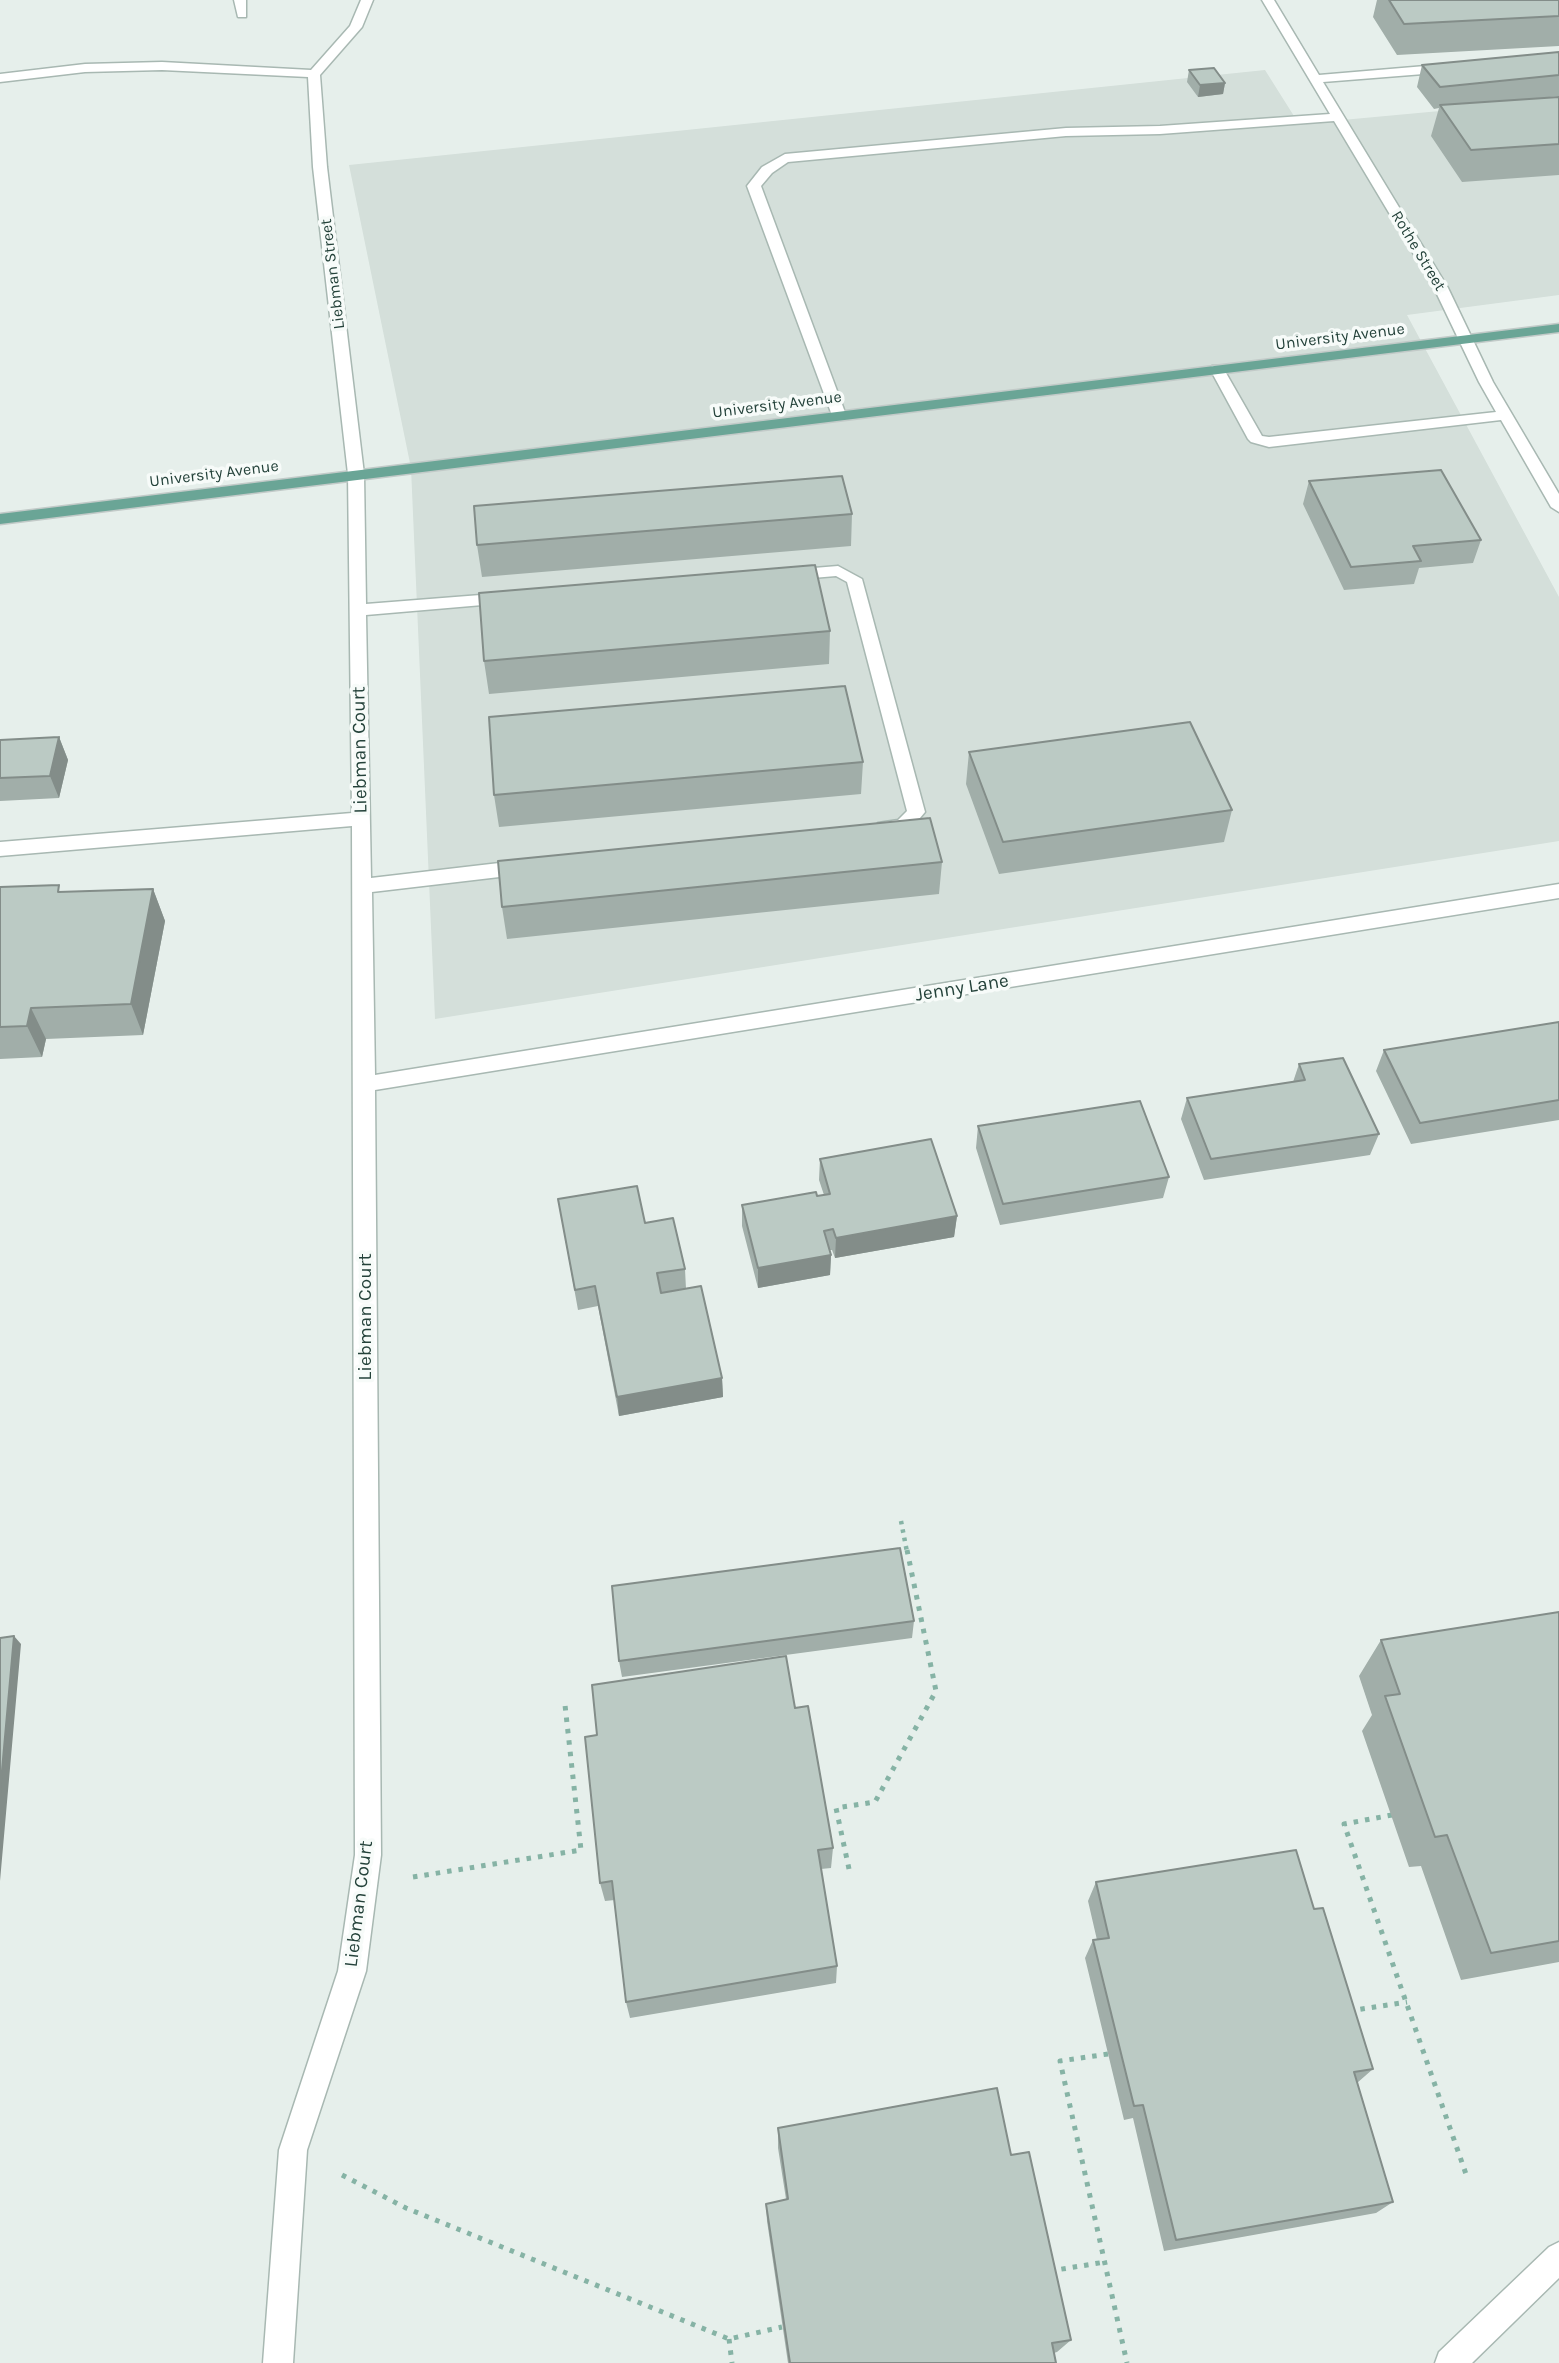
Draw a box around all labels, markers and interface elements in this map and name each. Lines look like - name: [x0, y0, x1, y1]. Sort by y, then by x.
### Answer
- street label: Rothe Street: [1387, 207, 1449, 295]
- street label: Liebman Street: [317, 218, 349, 330]
- street label: University Avenue: [1274, 320, 1406, 354]
- street label: University Avenue: [711, 388, 843, 422]
- street label: University Avenue: [148, 457, 280, 491]
- street label: Liebman Court: [347, 686, 373, 814]
- street label: Jenny Lane: [914, 969, 1010, 1007]
- street label: Liebman Court: [355, 1253, 377, 1381]
- street label: Liebman Court: [340, 1839, 378, 1969]

